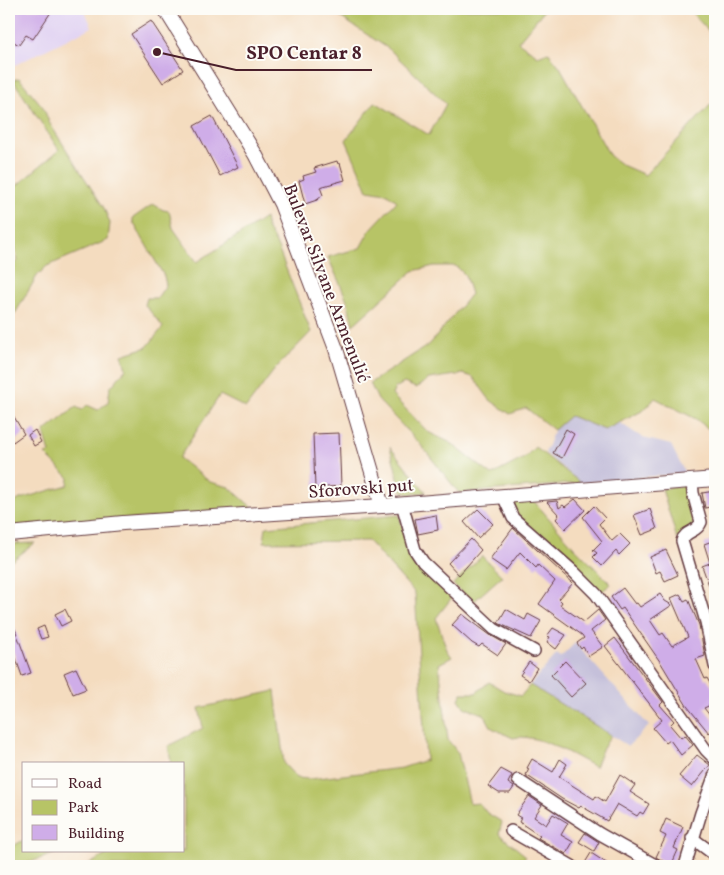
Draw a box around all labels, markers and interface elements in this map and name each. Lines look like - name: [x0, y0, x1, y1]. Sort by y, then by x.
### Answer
- callout: SPO Centar 8: [236, 36, 372, 70]
- text: SPO Centar 8: [246, 41, 362, 67]
- street label: Bulevar Silvane Armenulić: [276, 180, 375, 387]
- street label: Sforovski put: [308, 473, 415, 506]
- legend: [22, 762, 185, 852]
- text: Road: [68, 774, 102, 795]
- text: Park: [68, 798, 99, 819]
- text: Building: [68, 824, 125, 845]

